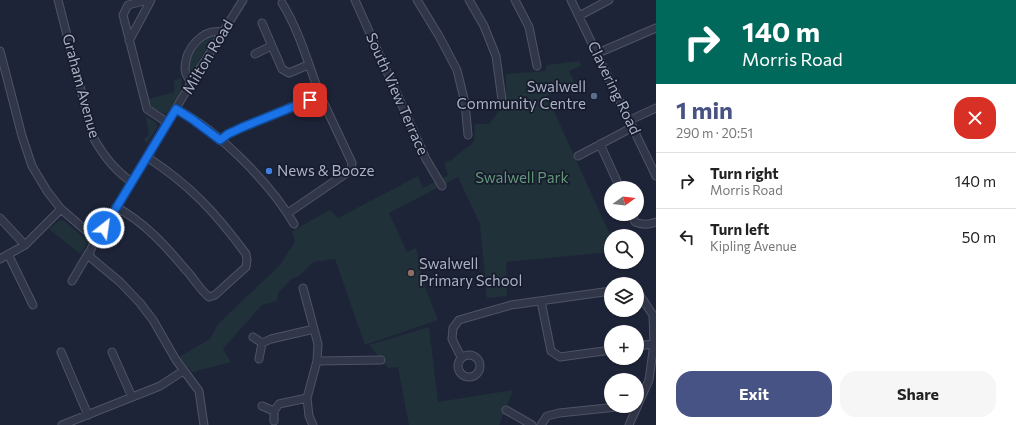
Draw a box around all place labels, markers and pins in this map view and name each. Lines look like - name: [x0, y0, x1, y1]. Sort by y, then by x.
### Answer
- place label: Swalwell Community Centre: [456, 77, 586, 112]
- pin: [293, 83, 327, 117]
- marker: Swalwell Community Centre: [589, 91, 599, 101]
- place label: News & Booze: [277, 161, 375, 179]
- marker: News & Booze: [264, 166, 274, 176]
- place label: Swalwell Primary School: [419, 254, 522, 289]
- marker: Swalwell Primary School: [406, 268, 416, 278]

